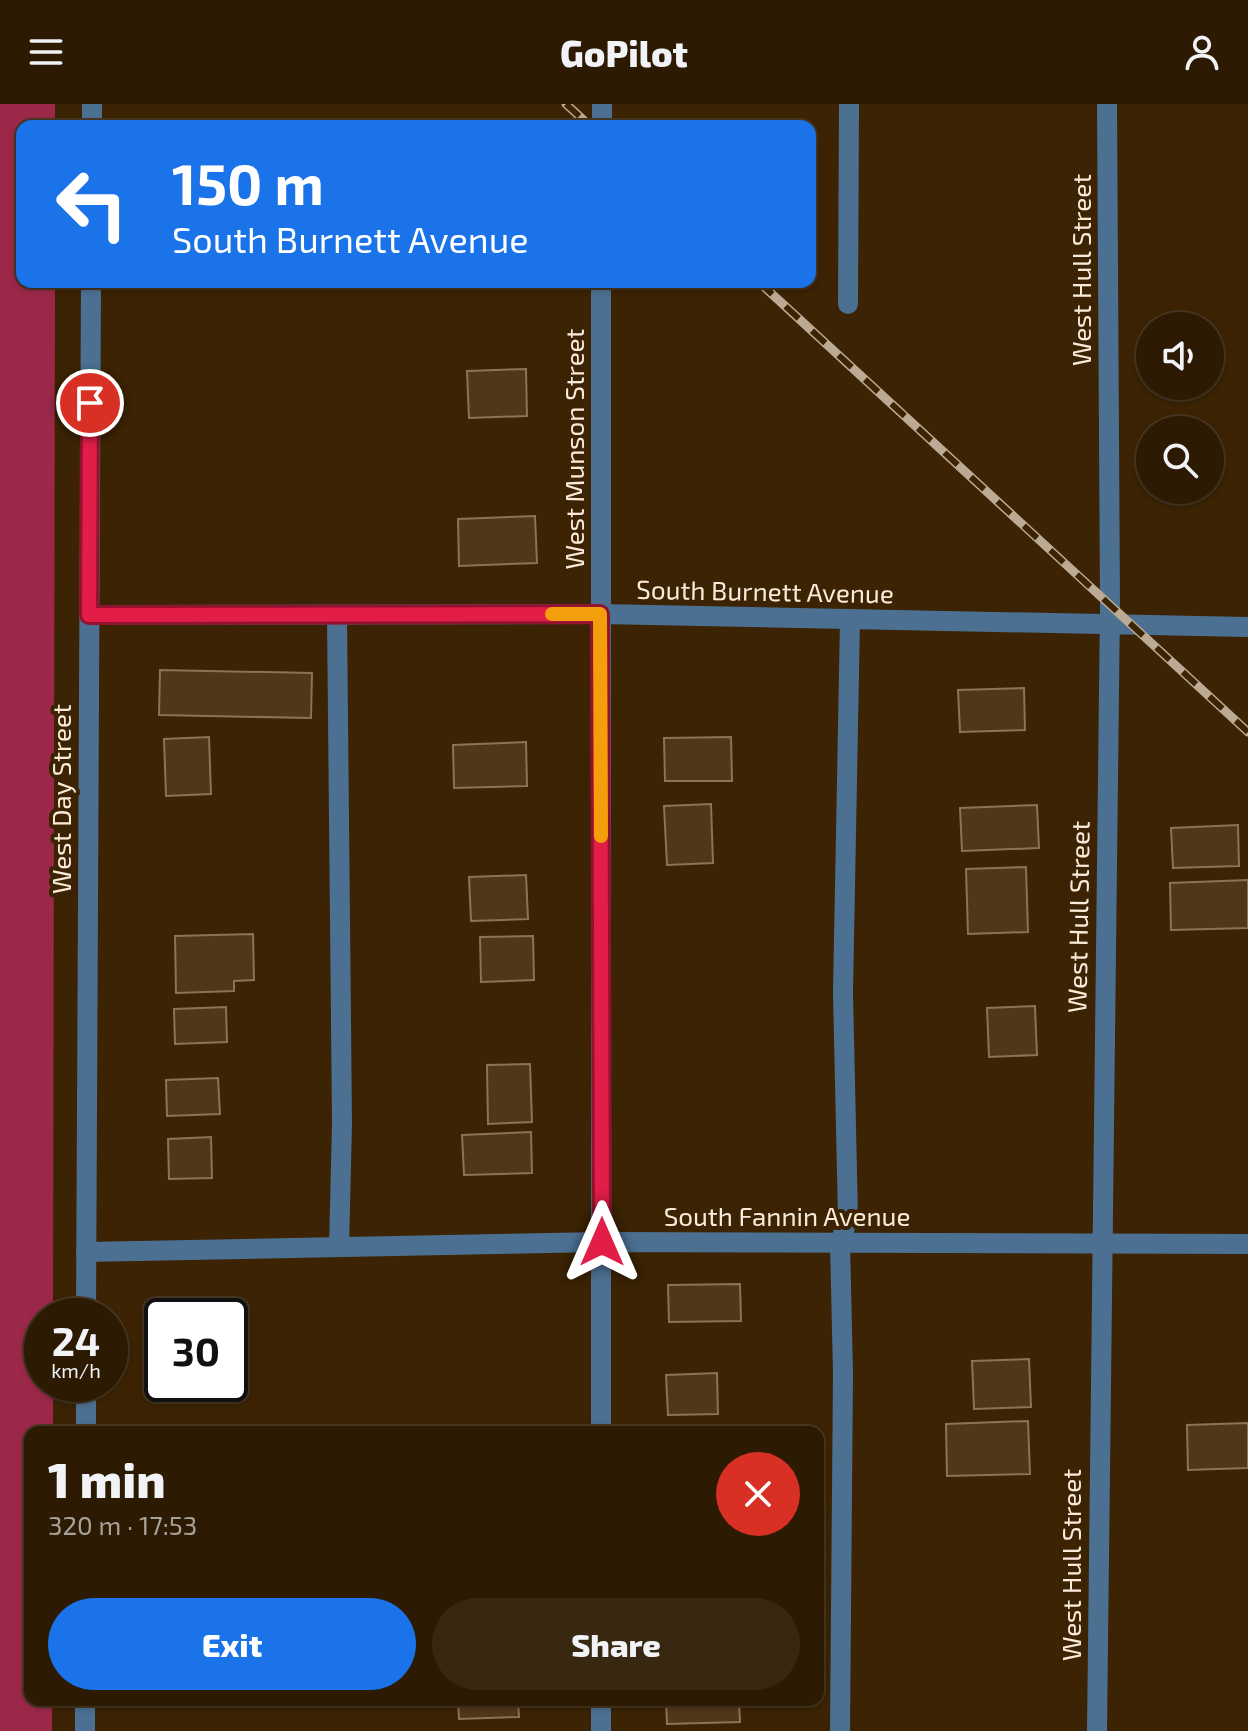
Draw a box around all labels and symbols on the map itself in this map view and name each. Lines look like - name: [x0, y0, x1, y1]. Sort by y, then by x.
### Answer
- street label: West Hull Street: [1065, 174, 1096, 366]
- street label: West Munson Street: [558, 328, 589, 569]
- pin: [56, 369, 124, 437]
- street label: South Burnett Avenue: [636, 573, 894, 608]
- street label: West Day Street: [45, 704, 76, 894]
- street label: West Hull Street: [1060, 821, 1095, 1013]
- position arrow: [560, 1200, 644, 1284]
- street label: South Fannin Avenue: [664, 1200, 910, 1231]
- speed limit sign: 30: [144, 1298, 248, 1402]
- street label: West Hull Street: [1055, 1469, 1086, 1661]

